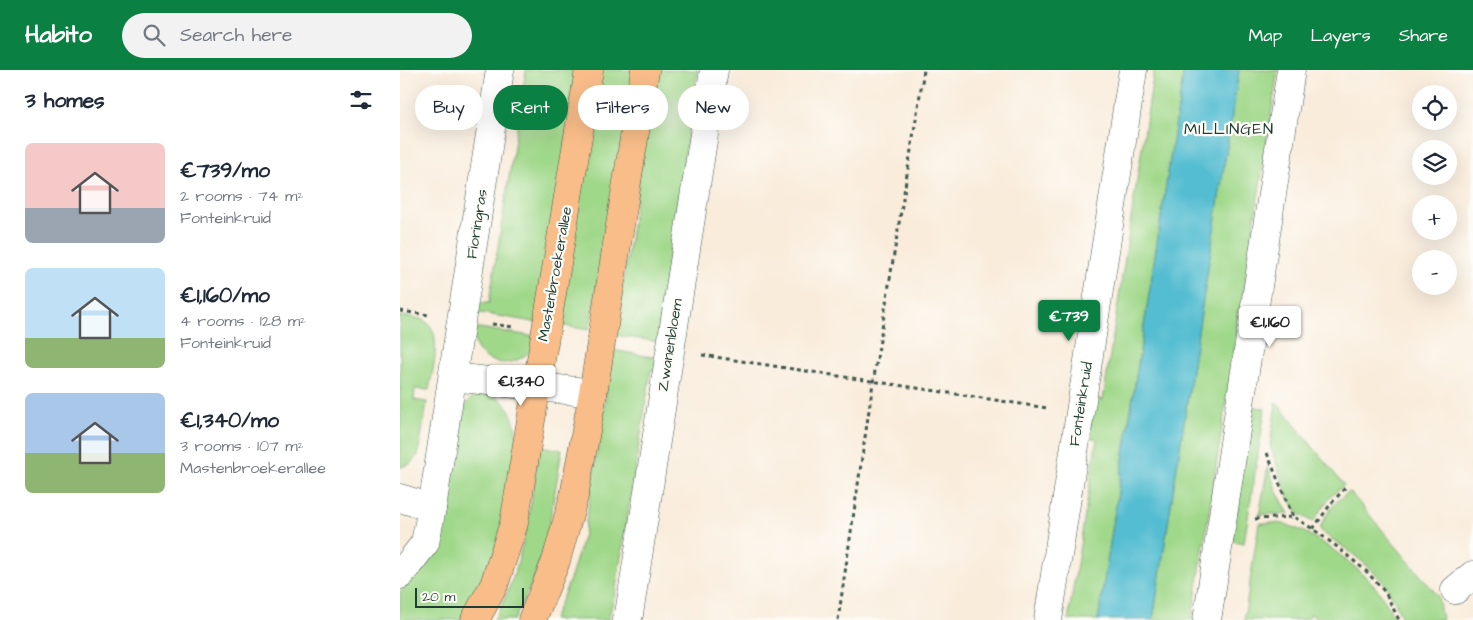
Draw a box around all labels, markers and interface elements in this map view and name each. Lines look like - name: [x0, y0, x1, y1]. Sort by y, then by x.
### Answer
- search box: [122, 13, 472, 58]
- text: Habito: [25, 18, 92, 52]
- icon: search: [140, 21, 168, 49]
- text: Search here: [180, 22, 292, 49]
- text: Map: [1248, 23, 1282, 48]
- text: Layers: [1310, 23, 1371, 48]
- text: Share: [1399, 23, 1448, 48]
- chip: Buy: [415, 85, 483, 130]
- chip: Rent: [493, 85, 568, 130]
- chip: Filters: [578, 85, 668, 130]
- chip: New: [678, 85, 749, 130]
- map controls: [1412, 85, 1457, 295]
- button: locate: [1412, 85, 1457, 130]
- text: 3 homes: [25, 86, 105, 115]
- icon: filters: [347, 86, 375, 114]
- district label: MILLINGEN: [1184, 118, 1274, 140]
- button: layers: [1412, 140, 1457, 185]
- text: €739/mo: [180, 156, 270, 185]
- icon: home: [65, 163, 125, 223]
- text: 2 rooms · 74 m²: [180, 185, 304, 207]
- street label: Fioringras: [461, 187, 494, 261]
- button: +: [1412, 195, 1457, 240]
- street label: Mastenbroekerallee: [533, 205, 577, 343]
- text: Fonteinkruid: [180, 207, 271, 229]
- button: −: [1412, 250, 1457, 295]
- text: €1,160/mo: [180, 281, 270, 310]
- icon: home: [65, 288, 125, 348]
- street label: Zwanenbloem: [652, 297, 688, 393]
- pin: €739: [1039, 300, 1099, 342]
- text: €739: [1049, 305, 1089, 327]
- pin: €1,160: [1229, 306, 1311, 348]
- text: 4 rooms · 128 m²: [180, 310, 306, 332]
- text: €1,160: [1250, 311, 1290, 333]
- text: Fonteinkruid: [180, 332, 271, 354]
- street label: Fonteinkruid: [1064, 360, 1098, 448]
- pin: €1,340: [480, 364, 562, 407]
- text: €1,340: [498, 370, 544, 392]
- text: €1,340/mo: [180, 406, 279, 435]
- icon: home: [65, 413, 125, 473]
- text: 3 rooms · 107 m²: [180, 435, 304, 457]
- text: Mastenbroekerallee: [180, 457, 326, 479]
- scale bar: [415, 585, 524, 608]
- text: 20 m: [422, 587, 455, 607]

